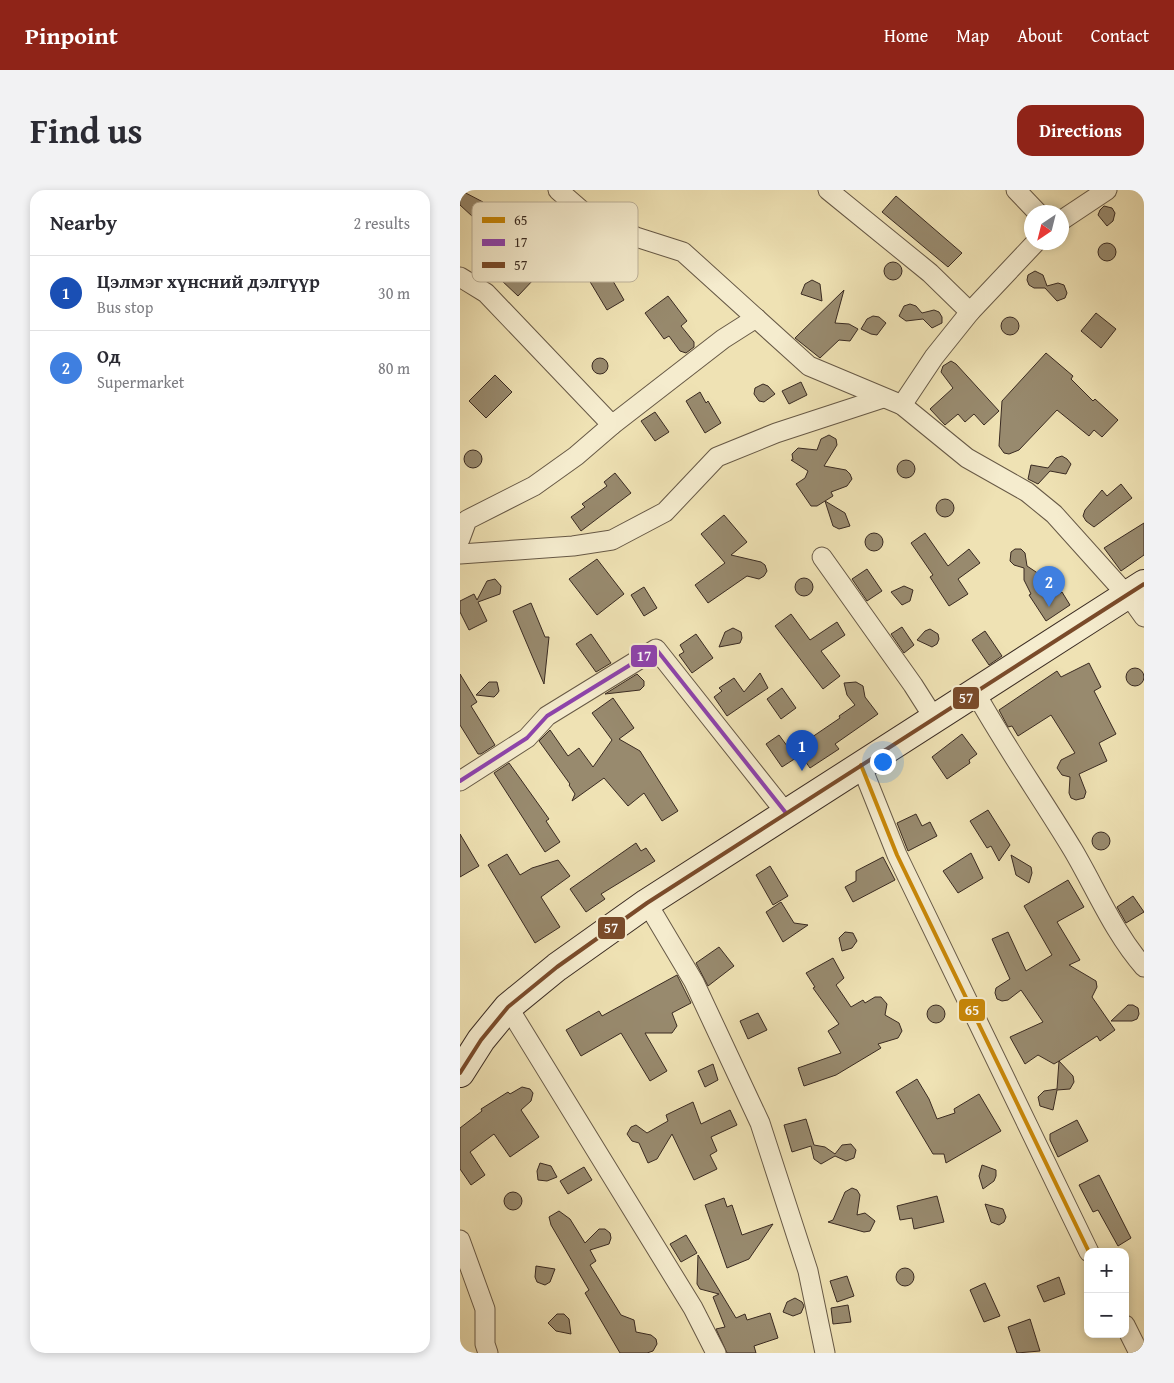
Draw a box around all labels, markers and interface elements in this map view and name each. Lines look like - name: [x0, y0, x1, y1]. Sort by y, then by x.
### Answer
- text: Pinpoint: [25, 18, 118, 53]
- text: Home: [884, 22, 928, 49]
- text: Map: [956, 22, 989, 49]
- text: About: [1017, 22, 1063, 49]
- text: Contact: [1091, 22, 1149, 49]
- text: Find us: [30, 105, 143, 156]
- button: Directions: [1017, 105, 1144, 156]
- legend: [472, 202, 638, 282]
- north arrow: [1024, 205, 1069, 250]
- text: Nearby: [50, 207, 117, 238]
- text: 65: [514, 210, 527, 230]
- text: 2 results: [353, 211, 410, 235]
- text: 17: [514, 232, 528, 252]
- text: 57: [514, 255, 528, 275]
- text: Цэлмэг хүнсний дэлгүүр: [97, 267, 320, 295]
- text: 1: [62, 281, 70, 305]
- text: 30 m: [378, 281, 410, 305]
- text: Bus stop: [97, 295, 153, 319]
- text: Од: [97, 342, 121, 370]
- text: 2: [62, 356, 70, 380]
- text: 80 m: [378, 356, 410, 380]
- text: Supermarket: [97, 370, 184, 394]
- pin: 2: [1033, 566, 1065, 607]
- line badge: 17: [630, 644, 658, 668]
- text: 17: [637, 646, 651, 666]
- line badge: 57: [952, 686, 980, 710]
- text: 57: [959, 688, 973, 708]
- pin: 1: [786, 730, 818, 771]
- your location: [870, 749, 896, 775]
- line badge: 57: [597, 916, 626, 940]
- text: 57: [604, 918, 618, 938]
- line badge: 65: [958, 998, 986, 1022]
- text: 65: [965, 1000, 979, 1020]
- map controls: [1084, 1248, 1129, 1338]
- button: +: [1084, 1248, 1129, 1293]
- button: −: [1084, 1293, 1129, 1338]

